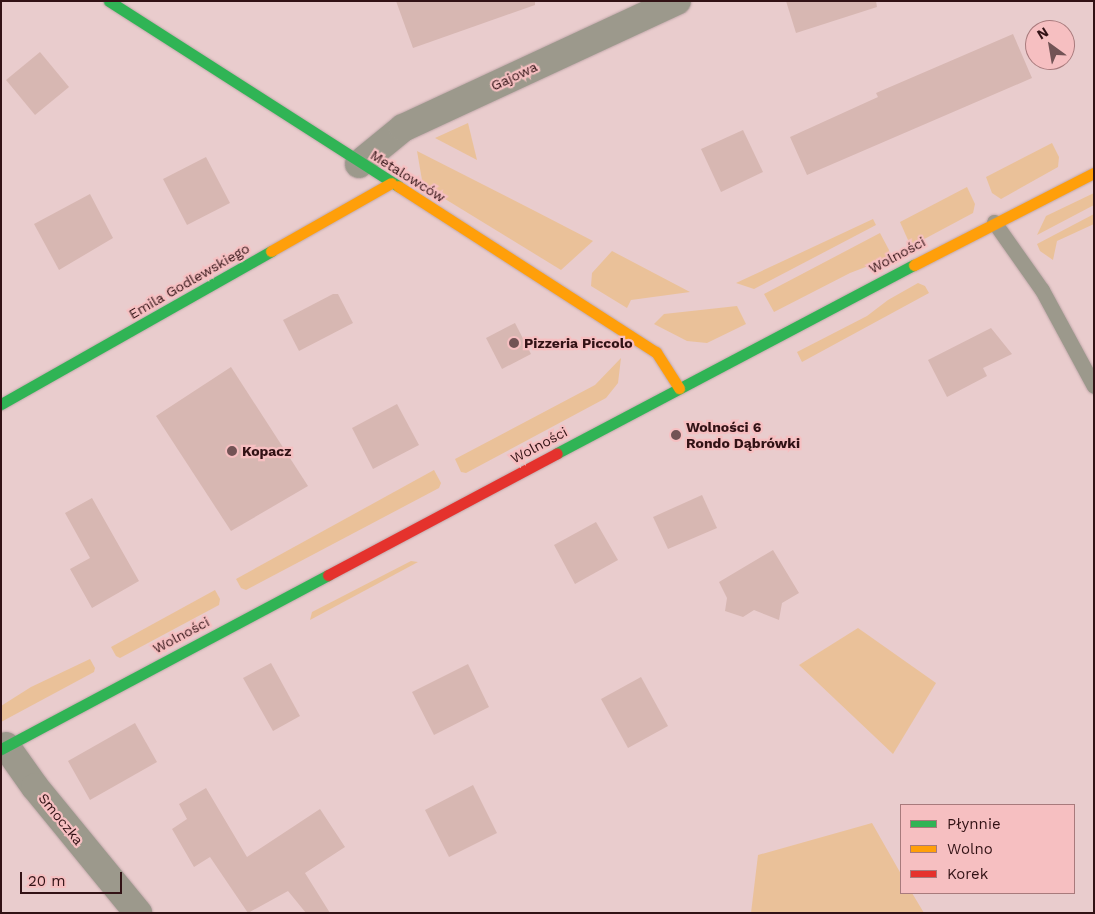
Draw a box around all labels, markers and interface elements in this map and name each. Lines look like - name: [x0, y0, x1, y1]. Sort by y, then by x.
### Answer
- north arrow: [1025, 20, 1075, 70]
- text: N: [1034, 24, 1051, 43]
- street label: Gajowa: [488, 58, 540, 94]
- street label: Metalowców: [367, 146, 449, 206]
- street label: Wolności: [866, 233, 928, 277]
- street label: Emila Godlewskiego: [125, 239, 253, 323]
- place label: Pizzeria Piccolo: [524, 335, 633, 351]
- marker: Pizzeria Piccolo: [508, 337, 520, 349]
- place label: Wolności 6 Rondo Dąbrówki: [686, 419, 800, 452]
- street label: Wolności: [508, 423, 570, 467]
- marker: Wolności 6 Rondo Dąbrówki: [670, 429, 682, 441]
- place label: Kopacz: [242, 443, 291, 459]
- marker: Kopacz: [226, 445, 238, 457]
- street label: Wolności: [150, 613, 212, 657]
- street label: Smoczka: [35, 790, 87, 848]
- legend: [900, 804, 1075, 894]
- text: Płynnie: [947, 815, 1001, 833]
- text: Wolno: [947, 840, 993, 858]
- scale bar: [22, 862, 125, 894]
- text: Korek: [947, 865, 988, 883]
- text: 20 m: [28, 872, 66, 890]

